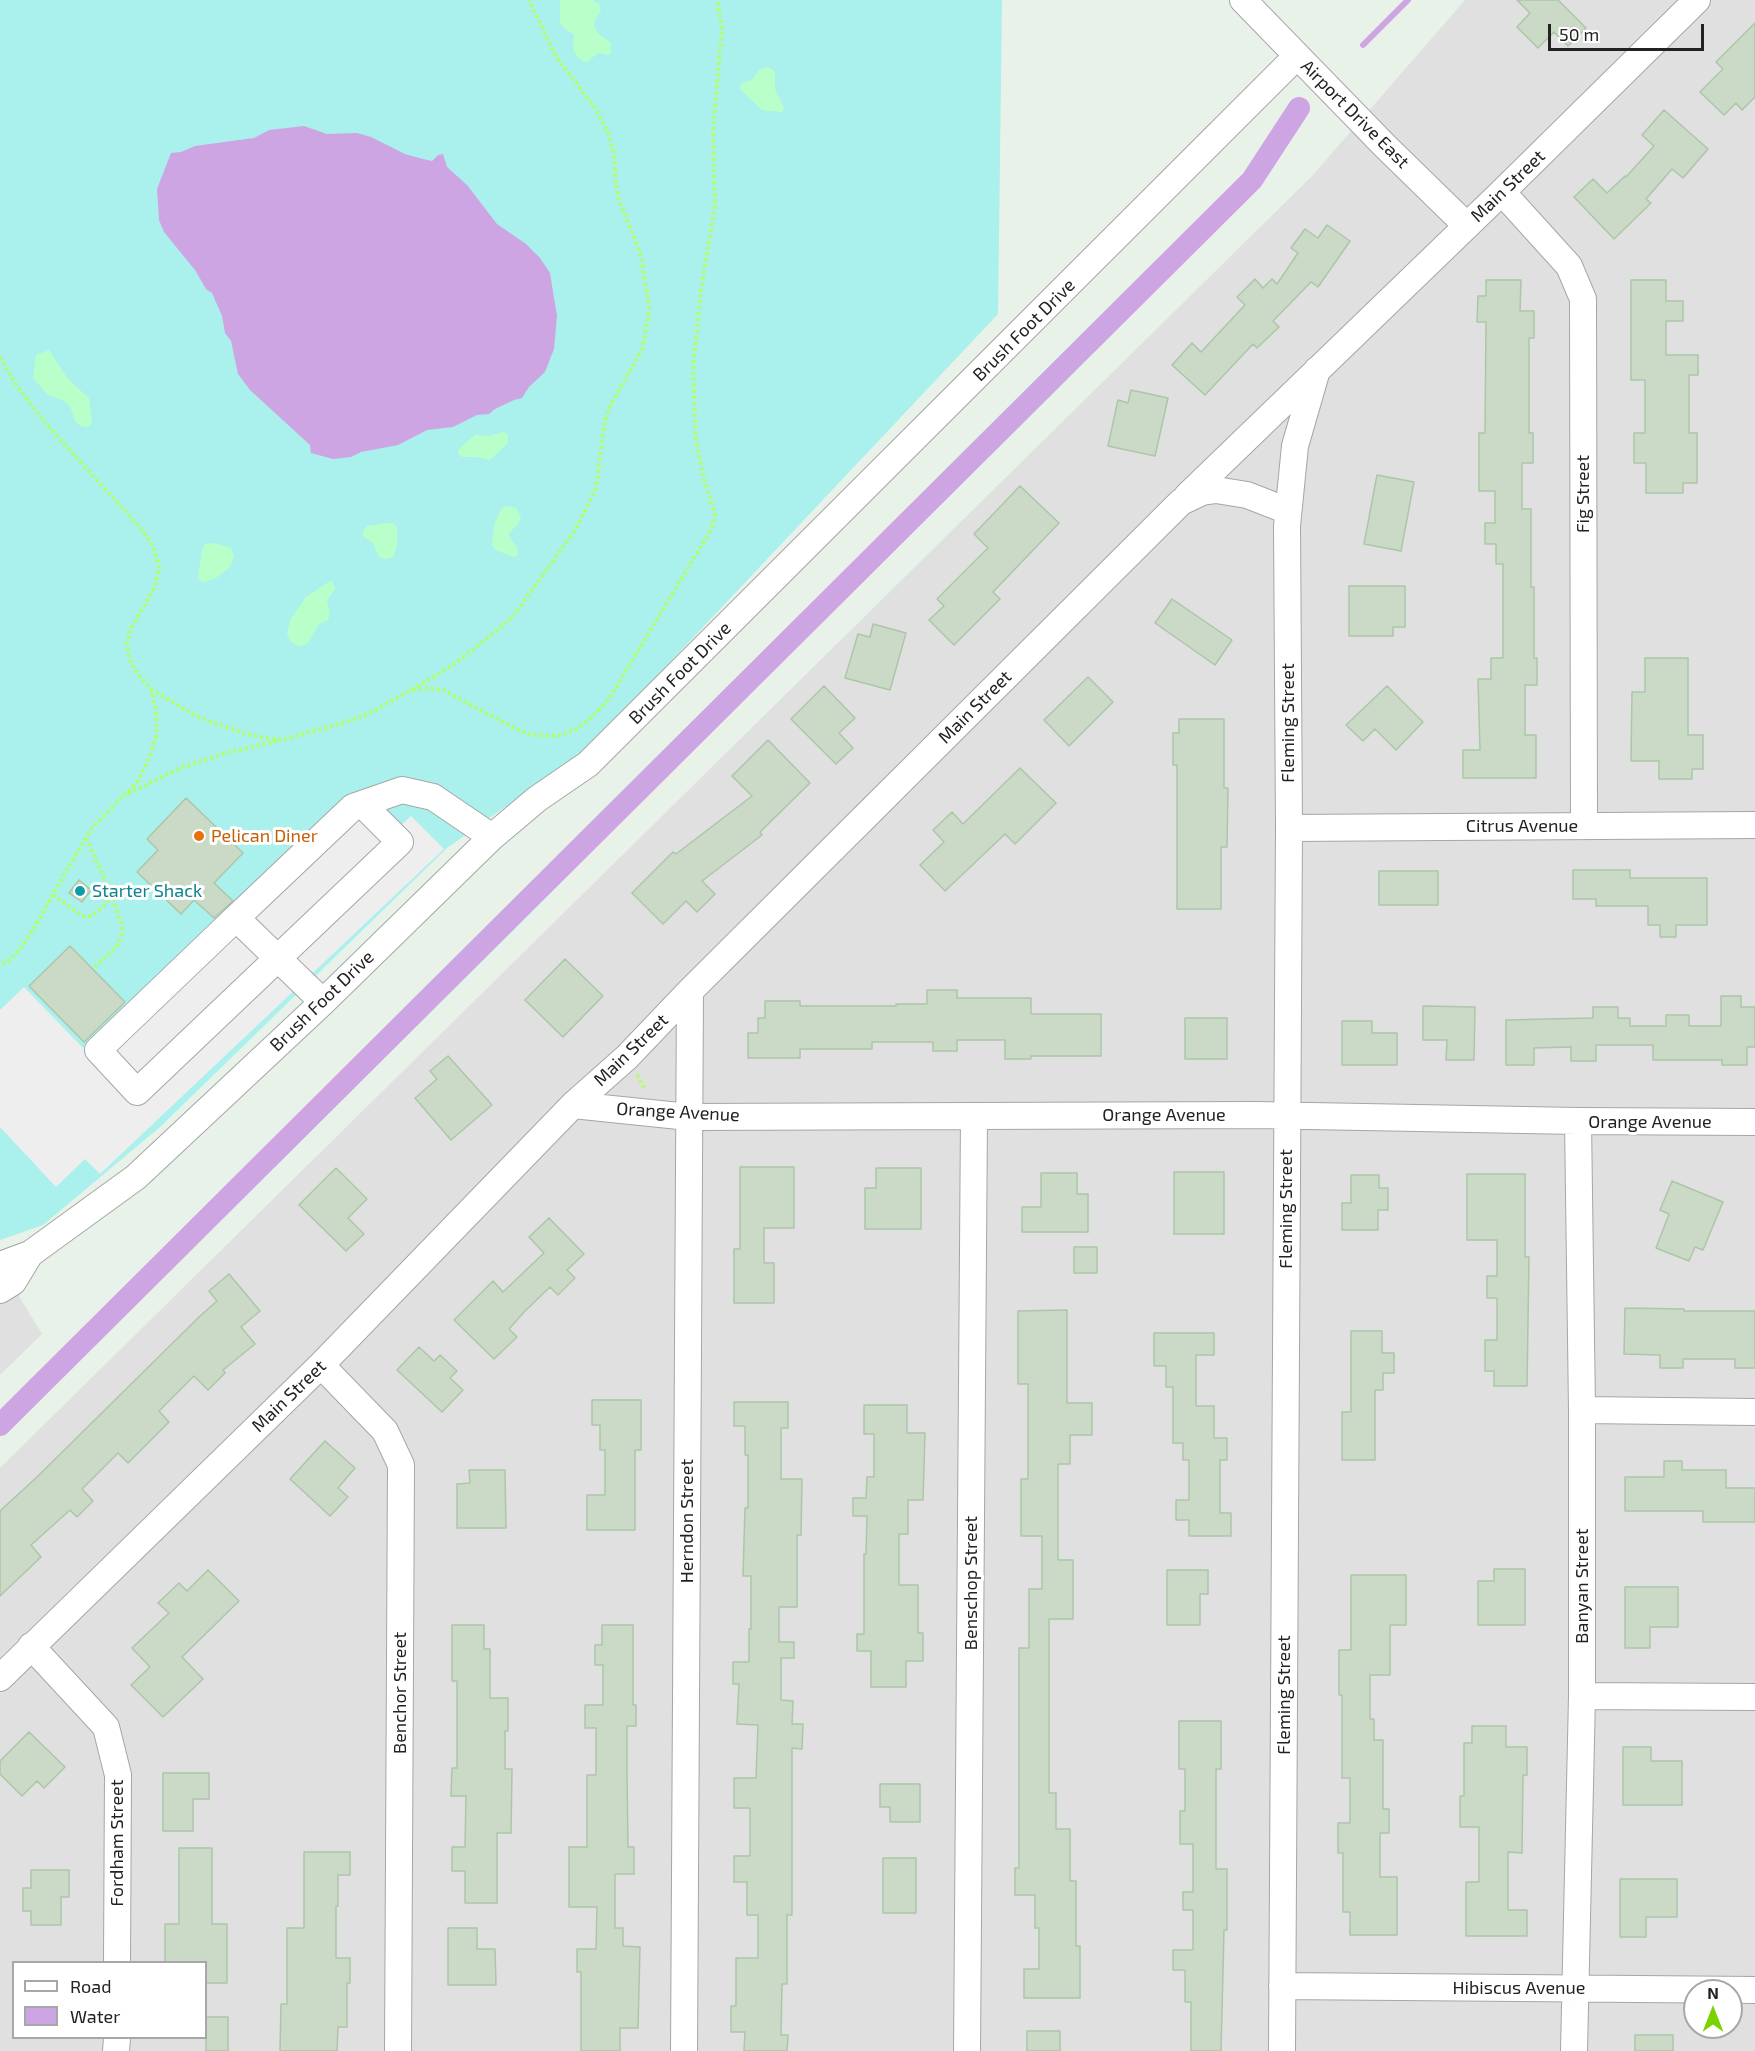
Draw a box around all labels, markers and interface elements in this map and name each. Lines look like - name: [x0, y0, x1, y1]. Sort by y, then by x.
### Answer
- scale bar: [1551, 12, 1707, 50]
- text: 50 m: [1559, 23, 1599, 45]
- street label: Airport Drive East: [1296, 55, 1414, 173]
- street label: Main Street: [1466, 145, 1550, 227]
- street label: Brush Foot Drive: [968, 274, 1080, 386]
- street label: Fig Street: [1572, 455, 1594, 533]
- street label: Brush Foot Drive: [624, 617, 736, 729]
- street label: Fleming Street: [1277, 663, 1299, 783]
- street label: Main Street: [934, 666, 1016, 748]
- street label: Citrus Avenue: [1466, 815, 1578, 837]
- place label: Pelican Diner: [211, 825, 318, 847]
- marker: Pelican Diner: [192, 829, 206, 843]
- place label: Starter Shack: [92, 880, 202, 902]
- marker: Starter Shack: [73, 884, 87, 898]
- street label: Brush Foot Drive: [266, 946, 378, 1056]
- street label: Main Street: [589, 1009, 673, 1091]
- street label: Orange Avenue: [616, 1098, 740, 1126]
- street label: Orange Avenue: [1102, 1104, 1226, 1126]
- street label: Orange Avenue: [1588, 1111, 1712, 1133]
- street label: Fleming Street: [1275, 1149, 1297, 1269]
- street label: Main Street: [247, 1355, 331, 1437]
- street label: Herndon Street: [676, 1459, 698, 1583]
- street label: Benschop Street: [960, 1516, 982, 1650]
- street label: Banyan Street: [1571, 1528, 1593, 1644]
- street label: Benchor Street: [389, 1632, 411, 1754]
- street label: Fleming Street: [1273, 1635, 1295, 1755]
- street label: Fordham Street: [106, 1779, 128, 1907]
- legend: [12, 1961, 207, 2039]
- text: Road: [70, 1975, 111, 1997]
- street label: Hibiscus Avenue: [1453, 1977, 1585, 1999]
- north arrow: [1683, 1979, 1743, 2039]
- text: N: [1707, 1983, 1719, 2002]
- text: Water: [70, 2005, 120, 2027]

